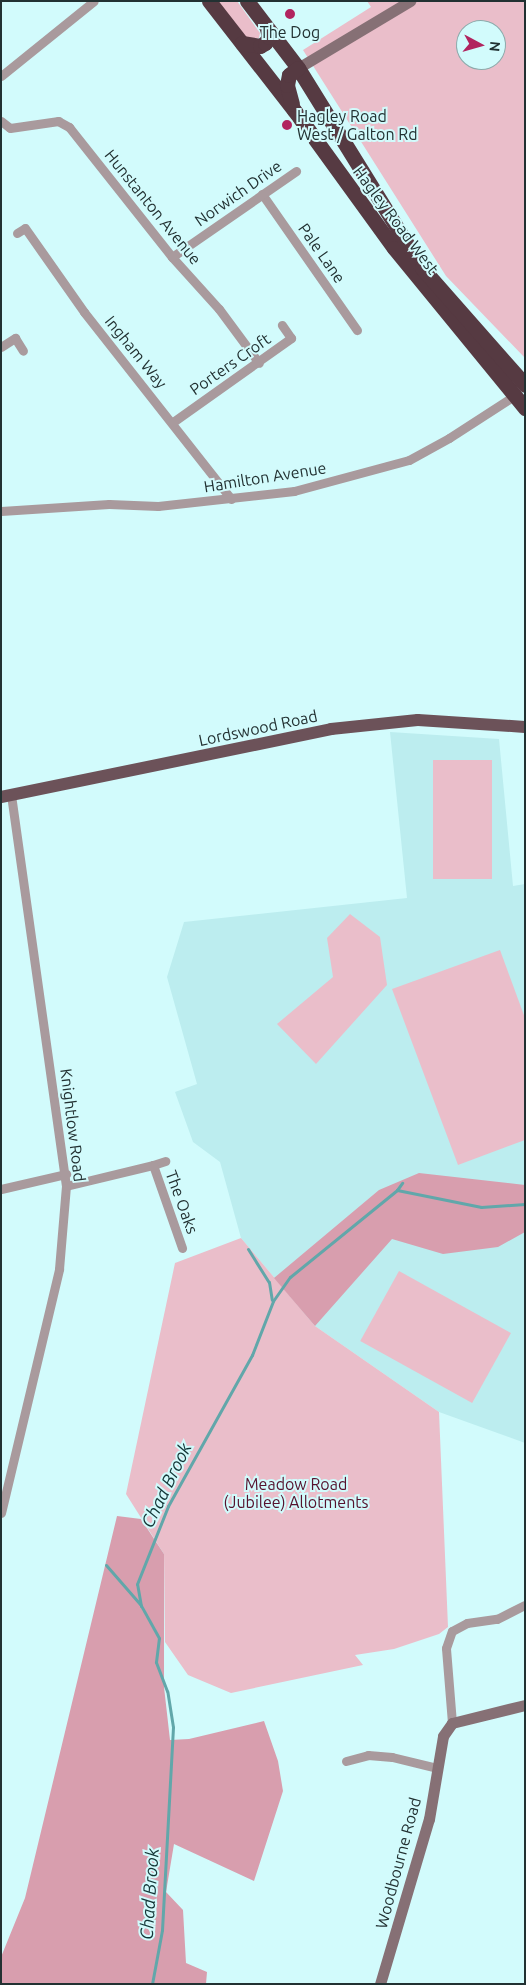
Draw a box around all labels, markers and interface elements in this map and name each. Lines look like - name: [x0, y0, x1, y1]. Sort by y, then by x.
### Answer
- marker: The Dog: [284, 8, 296, 20]
- north arrow: [456, 20, 506, 70]
- place label: The Dog: [260, 22, 320, 42]
- text: N: [486, 40, 503, 52]
- place label: Hagley Road West / Galton Rd: [297, 106, 418, 144]
- marker: Hagley Road West / Galton Rd: [281, 119, 293, 131]
- street label: Hunstanton Avenue: [101, 146, 205, 268]
- street label: Norwich Drive: [191, 156, 285, 230]
- street label: Hagley Road West: [349, 162, 443, 278]
- street label: Pale Lane: [294, 219, 350, 287]
- street label: Ingham Way: [101, 312, 171, 392]
- street label: Porters Croft: [186, 329, 274, 399]
- street label: Hamilton Avenue: [202, 458, 328, 496]
- street label: Lordswood Road: [197, 706, 319, 750]
- street label: Knightlow Road: [57, 1067, 89, 1183]
- street label: The Oaks: [162, 1168, 202, 1236]
- water label: Chad Brook: [136, 1439, 196, 1531]
- park label: Meadow Road (Jubilee) Allotments: [223, 1474, 369, 1512]
- street label: Woodbourne Road: [371, 1795, 425, 1931]
- water label: Chad Brook: [135, 1847, 163, 1941]

